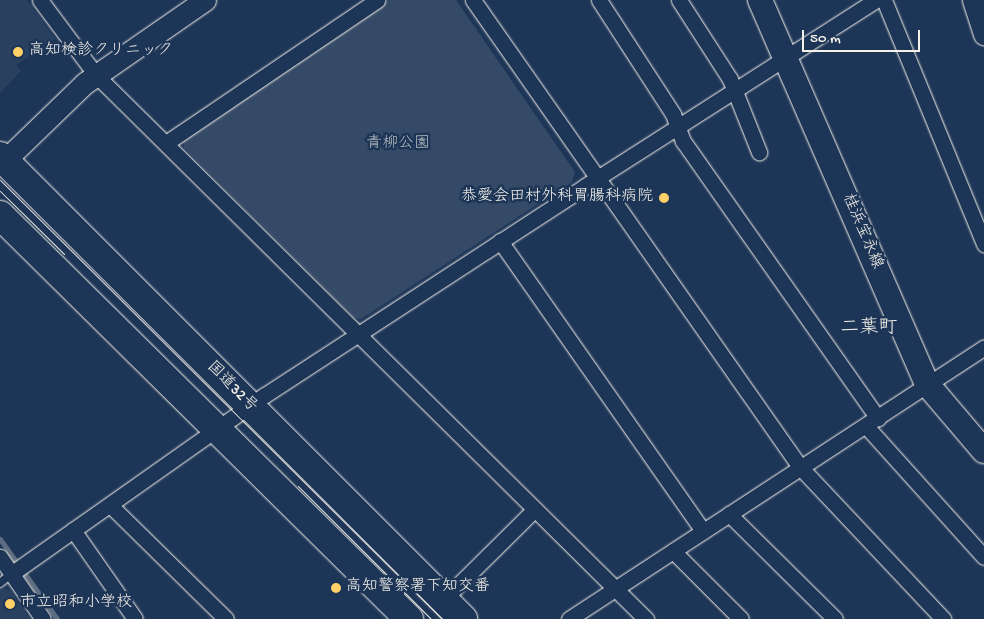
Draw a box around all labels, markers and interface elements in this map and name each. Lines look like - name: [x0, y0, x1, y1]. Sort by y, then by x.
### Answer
- scale bar: [804, 20, 922, 52]
- text: 50 m: [810, 30, 841, 48]
- place label: 高知検診クリニック: [29, 42, 173, 62]
- marker: 高知検診クリニック: [11, 45, 25, 59]
- park label: 青柳公園: [366, 135, 430, 155]
- place label: 恭愛会田村外科胃腸科病院: [461, 188, 653, 208]
- marker: 恭愛会田村外科胃腸科病院: [657, 191, 671, 205]
- street label: 桂浜宝永線: [837, 191, 885, 273]
- district label: 二葉町: [841, 318, 897, 340]
- street label: 国道32号: [202, 359, 260, 417]
- place label: 高知警察署下知交番: [346, 578, 490, 598]
- marker: 高知警察署下知交番: [330, 582, 342, 594]
- place label: 市立昭和小学校: [20, 594, 132, 614]
- marker: 市立昭和小学校: [4, 598, 16, 610]

